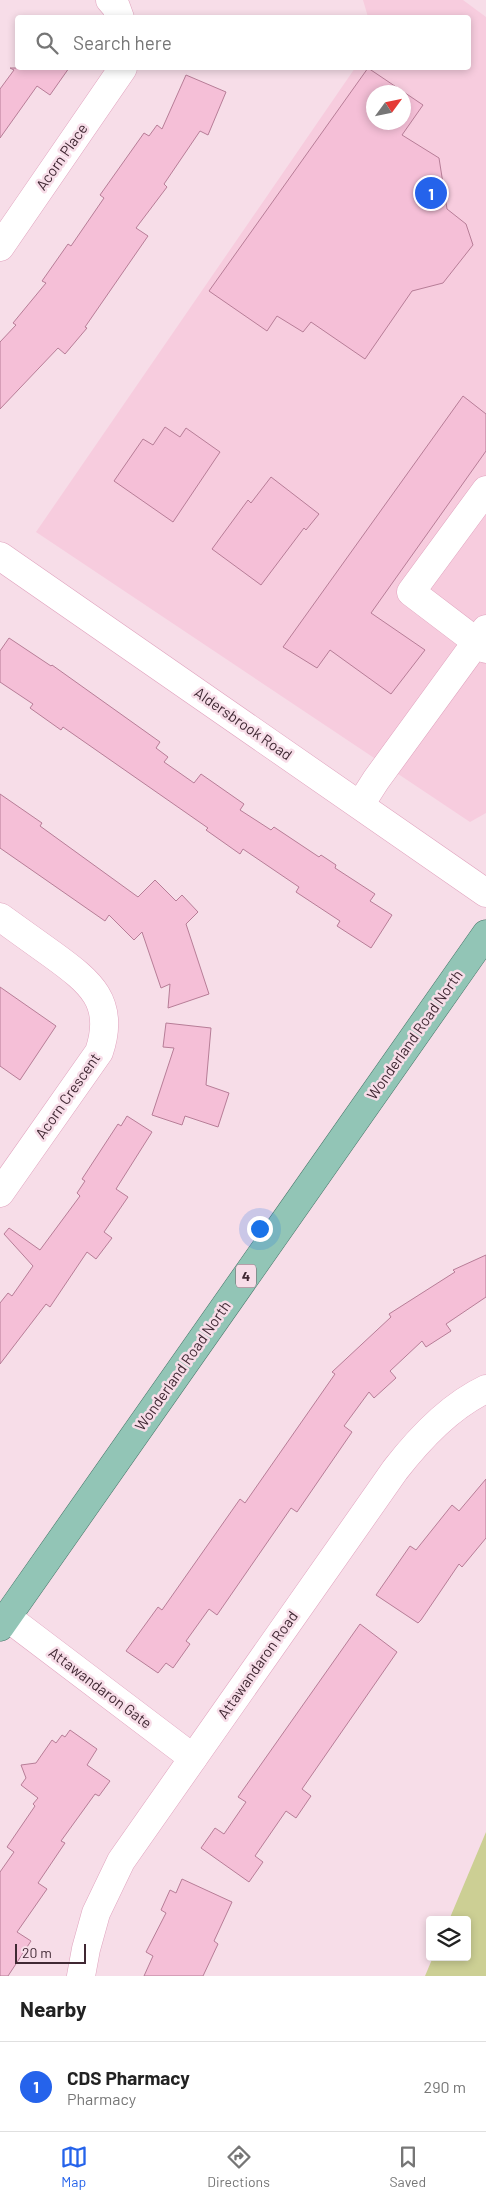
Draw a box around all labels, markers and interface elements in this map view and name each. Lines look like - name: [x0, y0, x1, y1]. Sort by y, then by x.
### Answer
- search box: [15, 15, 471, 70]
- icon: search: [33, 29, 61, 57]
- text: Search here: [73, 31, 172, 54]
- north arrow: [366, 85, 411, 130]
- street label: Acorn Place: [32, 120, 91, 193]
- pin: 1: [415, 174, 447, 212]
- street label: Aldersbrook Road: [191, 683, 296, 764]
- street label: Wonderland Road North: [363, 966, 466, 1103]
- street label: Acorn Crescent: [31, 1049, 103, 1142]
- your location: [247, 1216, 273, 1242]
- road number: 4: [236, 1264, 256, 1288]
- street label: Wonderland Road North: [131, 1297, 234, 1434]
- street label: Attawandaron Road: [213, 1607, 301, 1722]
- street label: Attawandaron Gate: [46, 1643, 156, 1732]
- map controls: [426, 1916, 471, 1961]
- button: layers: [426, 1916, 471, 1961]
- scale bar: [15, 1941, 86, 1964]
- text: 20 m: [22, 1944, 52, 1961]
- text: Nearby: [20, 1996, 86, 2021]
- text: CDS Pharmacy: [67, 2066, 190, 2089]
- text: 1: [33, 2077, 39, 2096]
- text: 290 m: [424, 2077, 466, 2096]
- text: Pharmacy: [67, 2089, 136, 2108]
- tab: Map: [60, 2143, 88, 2190]
- tab: Directions: [207, 2143, 270, 2190]
- tab: Saved: [389, 2143, 426, 2190]

